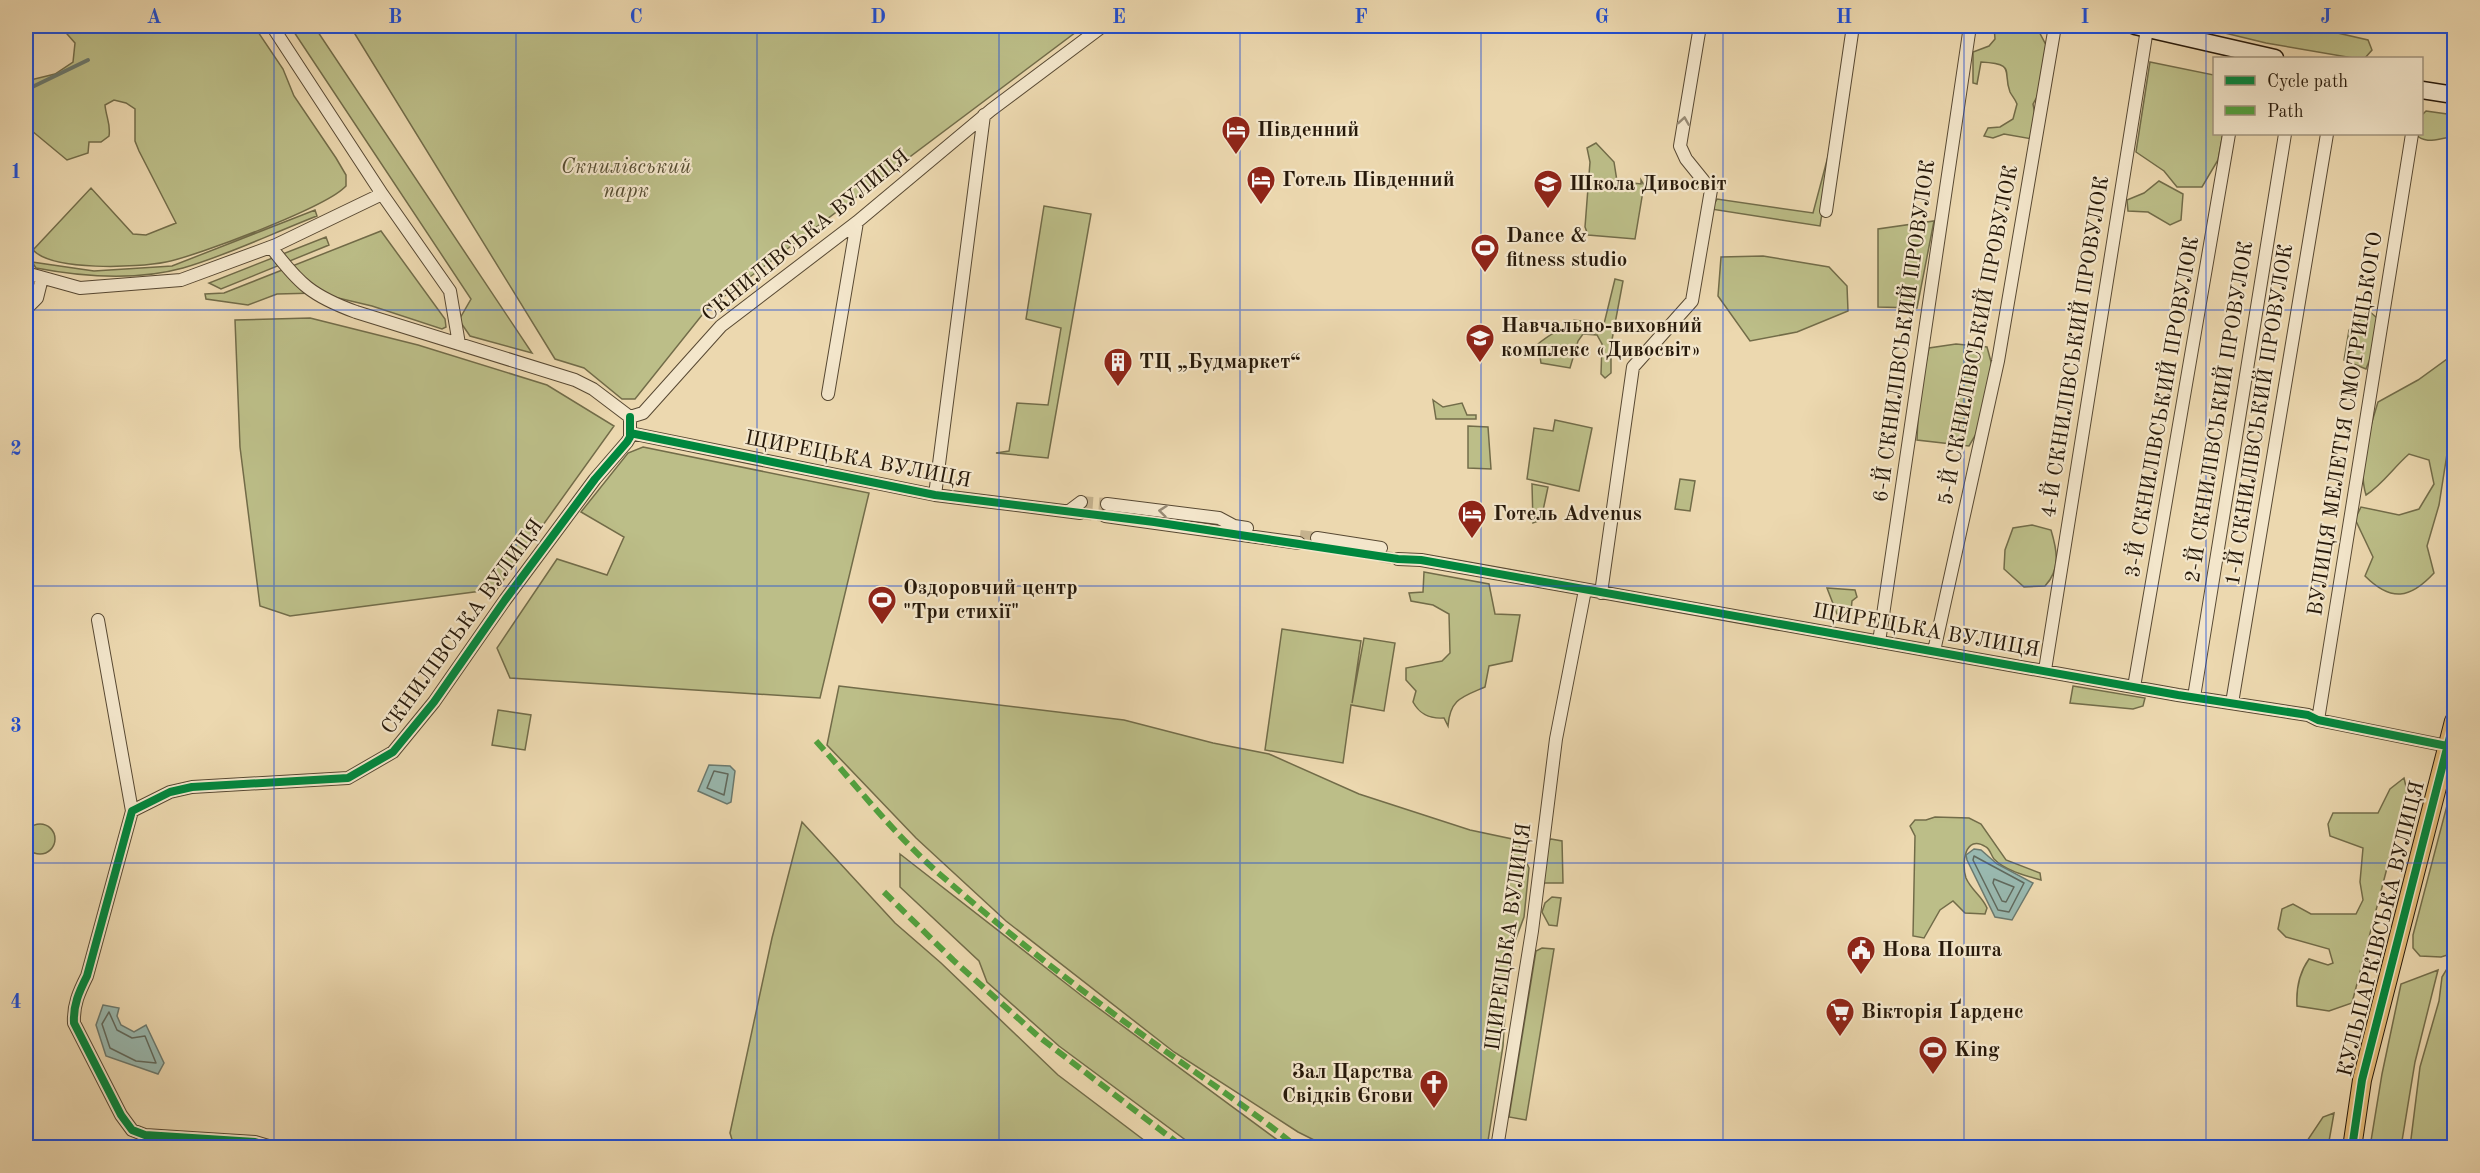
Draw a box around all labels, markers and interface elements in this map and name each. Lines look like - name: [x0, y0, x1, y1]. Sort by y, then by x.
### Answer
- text: A: [146, 8, 162, 28]
- text: B: [388, 8, 402, 28]
- text: C: [629, 8, 643, 28]
- text: D: [870, 8, 886, 28]
- text: E: [1112, 8, 1126, 28]
- text: F: [1354, 8, 1368, 28]
- text: G: [1595, 8, 1609, 28]
- text: H: [1836, 8, 1852, 28]
- text: I: [2081, 8, 2089, 28]
- text: J: [2321, 8, 2332, 28]
- legend: [2213, 57, 2423, 135]
- text: Cycle path: [2267, 73, 2348, 91]
- text: Path: [2267, 103, 2304, 121]
- hotel icon: Південний: [1220, 114, 1252, 156]
- one-way arrow: [1677, 116, 1690, 126]
- place label: Південний: [1257, 120, 1359, 141]
- street label: СКНИЛІВСЬКА ВУЛИЦЯ: [698, 146, 914, 326]
- park label: Скнилівський парк: [561, 157, 691, 202]
- street label: 6-Й СКНИЛІВСЬКИЙ ПРОВУЛОК: [1866, 158, 1939, 504]
- street label: 5-Й СКНИЛІВСЬКИЙ ПРОВУЛОК: [1931, 162, 2022, 507]
- text: 1: [10, 163, 22, 183]
- hotel icon: Готель Південний: [1245, 164, 1277, 206]
- school or university icon: Школа Дивосвіт: [1532, 168, 1564, 210]
- place label: Готель Південний: [1282, 170, 1455, 191]
- place label: Школа Дивосвіт: [1569, 174, 1727, 195]
- street label: 4-Й СКНИЛІВСЬКИЙ ПРОВУЛОК: [2034, 174, 2113, 519]
- place label: Dance & fitness studio: [1506, 226, 1627, 271]
- street label: ВУЛИЦЯ МЕЛЕТІЯ СМОТРИЦЬКОГО: [2305, 230, 2387, 618]
- sports icon: Dance & fitness studio: [1469, 232, 1501, 274]
- street label: 3-Й СКНИЛІВСЬКИЙ ПРОВУЛОК: [2118, 234, 2203, 579]
- street label: 2-Й СКНИЛІВСЬКИЙ ПРОВУЛОК: [2178, 239, 2257, 584]
- street label: 1-Й СКНИЛІВСЬКИЙ ПРОВУЛОК: [2218, 242, 2297, 587]
- place label: Навчально-виховний комплекс «Дивосвіт»: [1501, 316, 1702, 361]
- school or university icon: Навчально-виховний комплекс «Дивосвіт»: [1464, 322, 1496, 364]
- building icon: ТЦ „Будмаркет“: [1102, 346, 1134, 388]
- place label: ТЦ „Будмаркет“: [1139, 352, 1301, 373]
- street label: ЩИРЕЦЬКА ВУЛИЦЯ: [743, 428, 973, 492]
- text: 2: [10, 440, 22, 460]
- hotel icon: Готель Advenus: [1456, 498, 1488, 540]
- place label: Готель Advenus: [1493, 504, 1642, 525]
- one-way arrow: [1159, 505, 1168, 517]
- street label: СКНИЛІВСЬКА ВУЛИЦЯ: [378, 516, 548, 738]
- place label: Оздоровчий центр "Три стихії": [903, 578, 1078, 623]
- sports icon: Оздоровчий центр "Три стихії": [866, 584, 898, 626]
- street label: ЩИРЕЦЬКА ВУЛИЦЯ: [1811, 601, 2041, 661]
- text: 3: [10, 717, 22, 737]
- street label: КУЛЬПАРКІВСЬКА ВУЛИЦЯ: [2335, 779, 2429, 1079]
- street label: ЩИРЕЦЬКА ВУЛИЦЯ: [1483, 822, 1535, 1052]
- public building icon: Нова Пошта: [1845, 934, 1877, 976]
- place label: Нова Пошта: [1882, 940, 2003, 961]
- text: 4: [10, 993, 22, 1013]
- supermarket icon: Вікторія Ґарденс: [1824, 996, 1856, 1038]
- place label: Вікторія Ґарденс: [1861, 998, 2024, 1023]
- sports icon: King: [1917, 1034, 1949, 1076]
- place label: King: [1954, 1040, 2000, 1061]
- place label: Зал Царства Свідків Єгови: [1282, 1062, 1413, 1107]
- church icon: Зал Царства Свідків Єгови: [1418, 1068, 1450, 1110]

